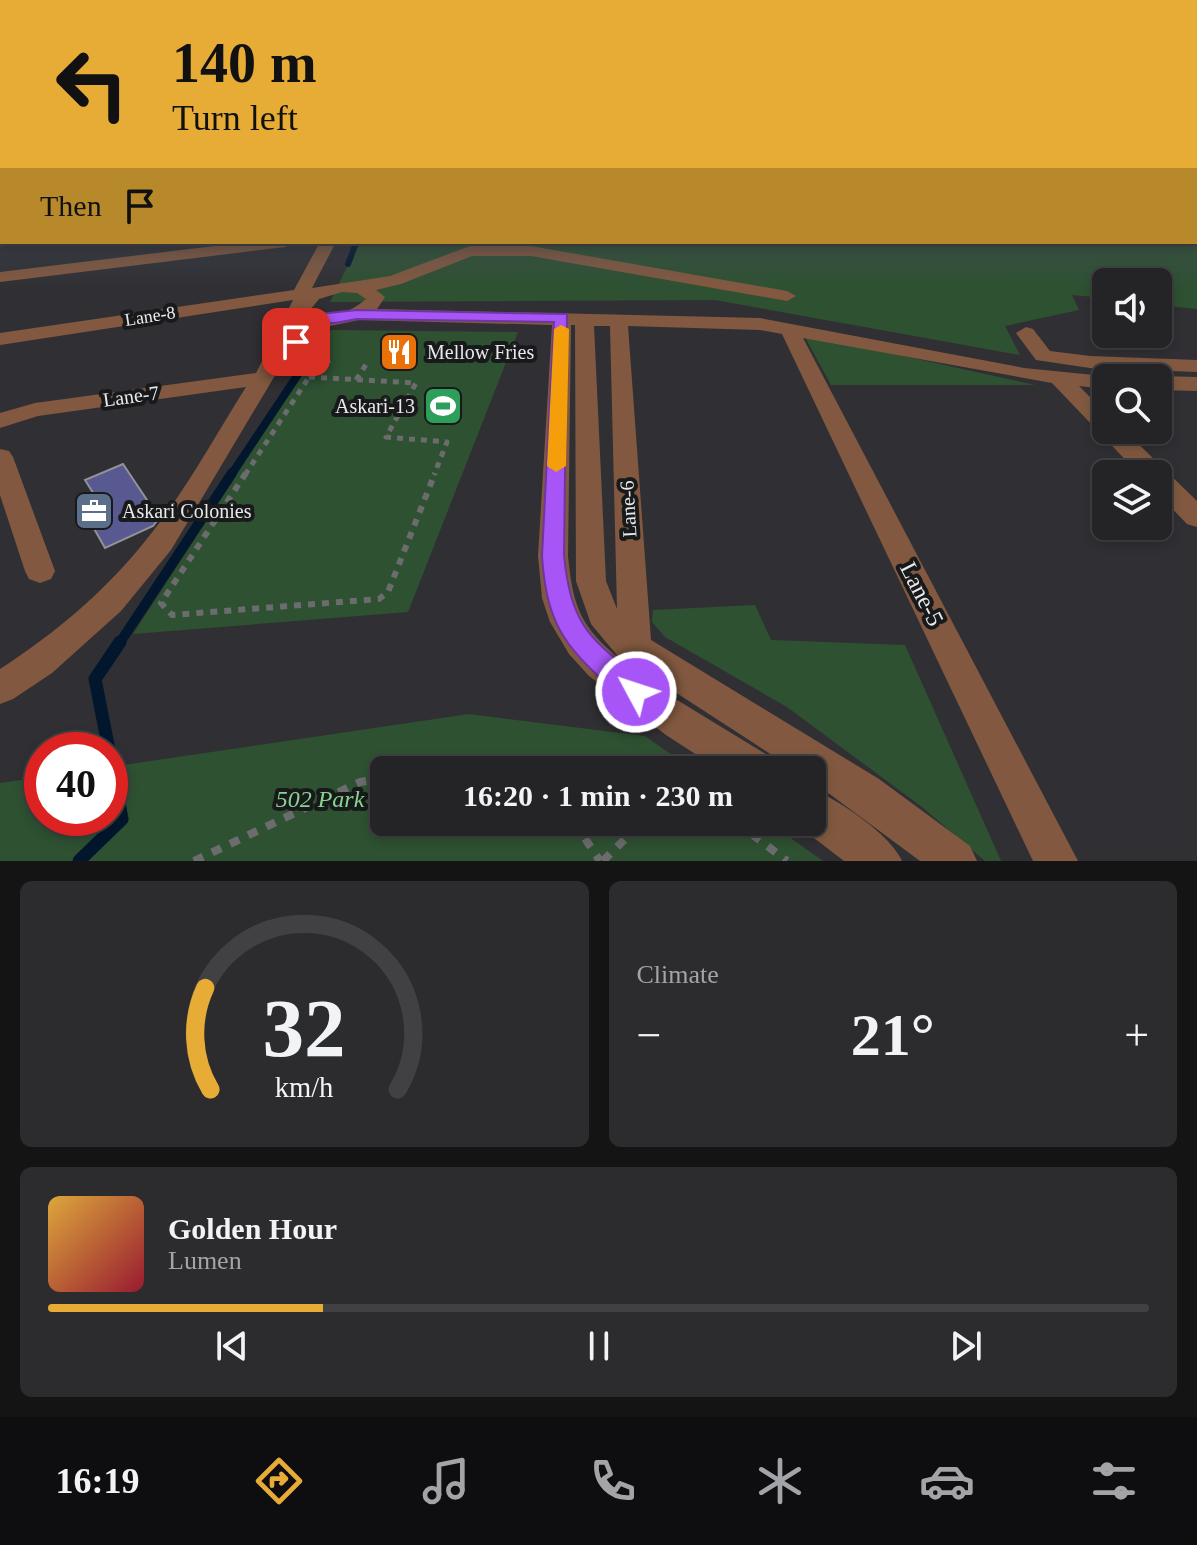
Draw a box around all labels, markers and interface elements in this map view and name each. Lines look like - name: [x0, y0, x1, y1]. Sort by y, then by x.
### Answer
- icon: left: [40, 32, 144, 136]
- text: 140 m: [172, 32, 317, 94]
- text: Turn left: [172, 98, 298, 138]
- icon: arrive: [118, 184, 162, 228]
- text: Then: [40, 189, 102, 222]
- map controls: [1092, 268, 1172, 540]
- button: sound: [1092, 268, 1172, 348]
- street label: Lane-8: [123, 302, 177, 330]
- pin: [262, 308, 330, 376]
- icon: arrive: [274, 320, 318, 364]
- restaurant icon: Mellow Fries: [378, 331, 420, 373]
- place label: Mellow Fries: [427, 341, 534, 363]
- button: search: [1092, 364, 1172, 444]
- street label: Lane-7: [101, 381, 161, 411]
- sports icon: Askari-13: [422, 385, 464, 427]
- place label: Askari-13: [335, 395, 415, 417]
- button: layers: [1092, 460, 1172, 540]
- street label: Lane-6: [616, 480, 640, 538]
- office icon: Askari Colonies: [73, 490, 115, 532]
- place label: Askari Colonies: [122, 500, 252, 522]
- street label: Lane-5: [895, 558, 949, 630]
- position arrow: [594, 650, 678, 734]
- speed limit sign: 40: [24, 732, 128, 836]
- text: 16:20 · 1 min · 230 m: [463, 779, 733, 812]
- park label: 502 Park: [276, 786, 365, 812]
- text: Climate: [637, 960, 719, 989]
- text: 32: [263, 982, 346, 1074]
- text: 21°: [851, 1002, 935, 1068]
- text: −: [637, 1011, 661, 1060]
- text: +: [1124, 1011, 1149, 1060]
- text: km/h: [275, 1072, 334, 1103]
- text: Golden Hour: [168, 1212, 337, 1245]
- text: Lumen: [168, 1246, 242, 1275]
- icon: previous: [210, 1324, 254, 1368]
- icon: pause: [577, 1324, 621, 1368]
- icon: next: [944, 1324, 988, 1368]
- icon: directions: [251, 1453, 307, 1509]
- icon: music: [418, 1453, 474, 1509]
- icon: phone: [585, 1453, 641, 1509]
- icon: climate: [752, 1453, 808, 1509]
- icon: car: [919, 1453, 975, 1509]
- icon: filters: [1086, 1453, 1142, 1509]
- text: 16:19: [56, 1461, 140, 1501]

